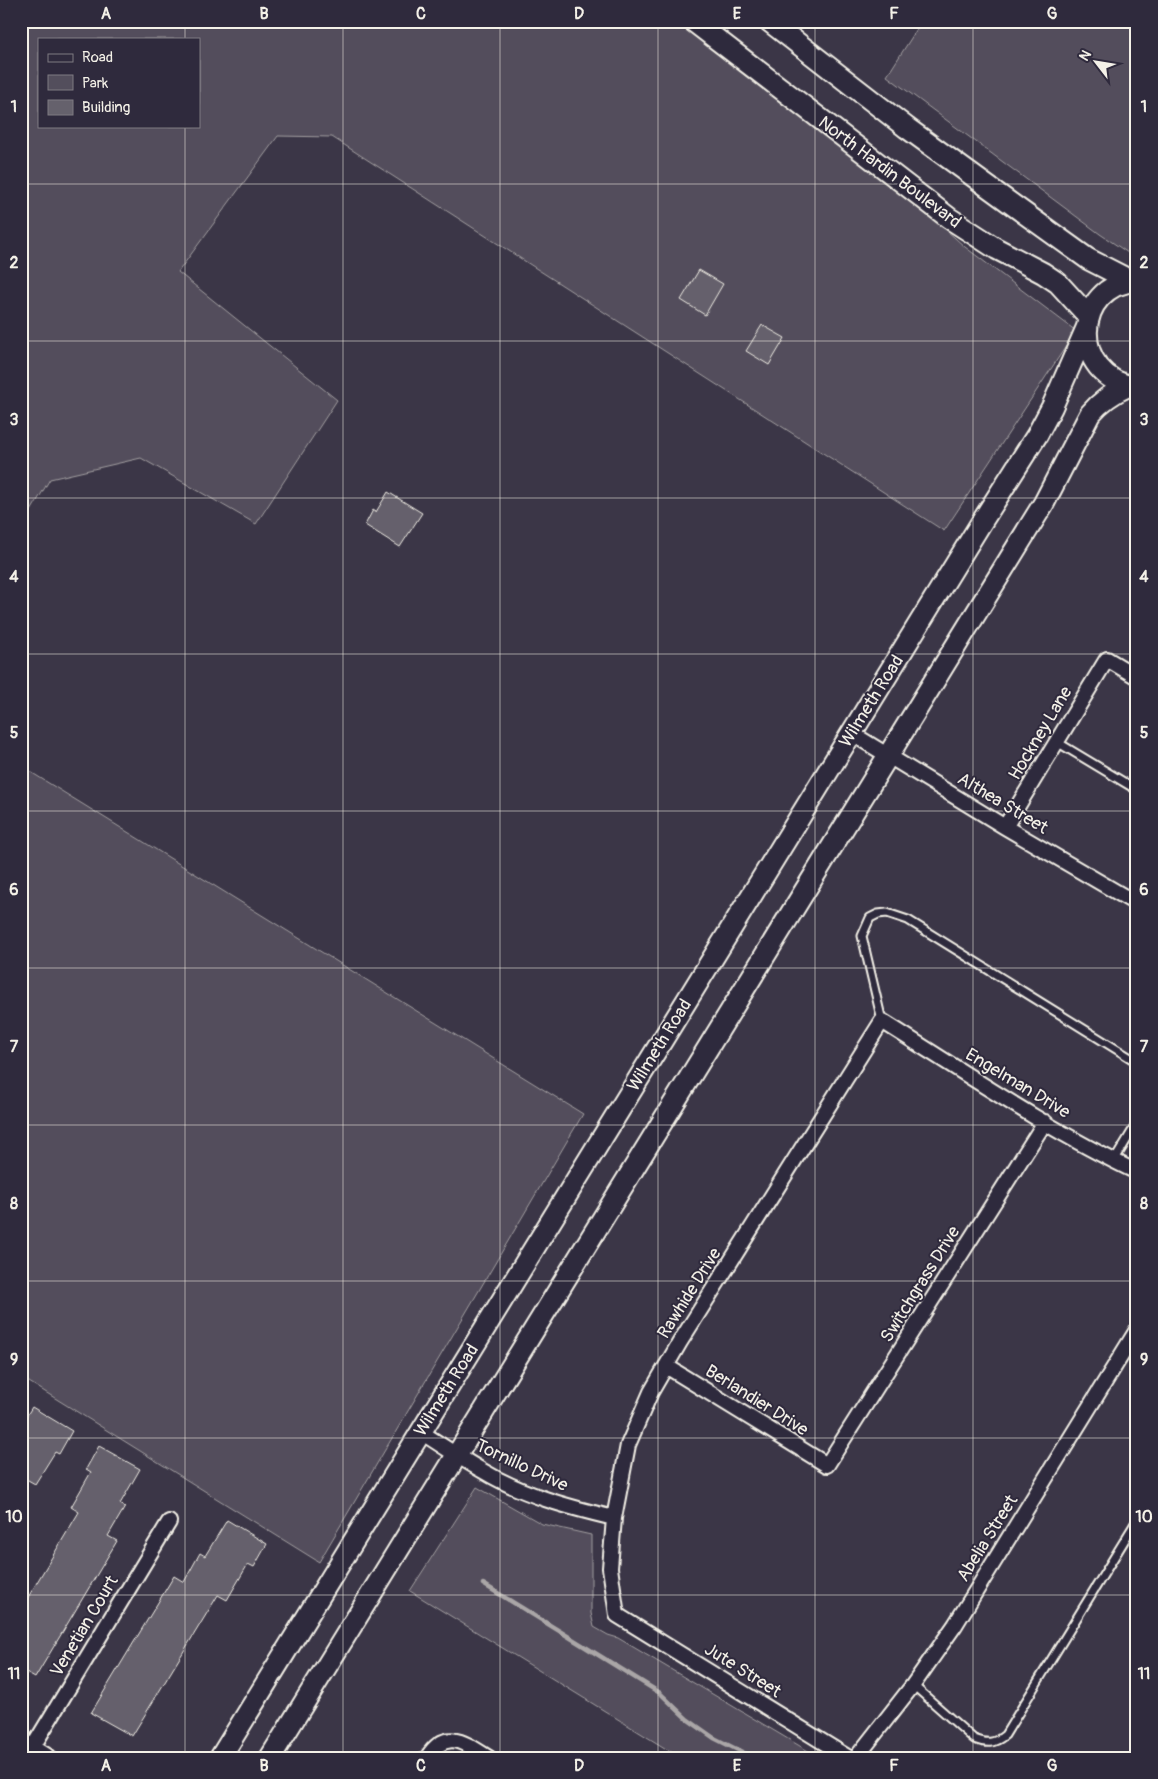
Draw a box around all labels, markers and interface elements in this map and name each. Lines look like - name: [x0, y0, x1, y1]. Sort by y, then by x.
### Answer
- text: A: [101, 4, 112, 24]
- text: B: [259, 4, 269, 24]
- text: C: [416, 4, 426, 24]
- text: D: [574, 4, 584, 24]
- text: E: [733, 4, 742, 24]
- text: F: [889, 4, 899, 24]
- text: G: [1047, 4, 1058, 24]
- legend: [38, 38, 200, 128]
- north arrow: [1070, 38, 1120, 88]
- text: N: [1076, 47, 1095, 64]
- text: Road: [82, 48, 113, 67]
- text: Park: [82, 74, 109, 93]
- text: 1: [11, 97, 17, 117]
- text: 1: [1141, 97, 1147, 117]
- text: Building: [82, 98, 130, 117]
- street label: North Hardin Boulevard: [814, 111, 966, 234]
- text: 2: [10, 253, 19, 273]
- text: 2: [1140, 253, 1149, 273]
- text: 3: [10, 410, 19, 430]
- text: 3: [1140, 410, 1149, 430]
- text: 4: [9, 567, 19, 587]
- text: 4: [1139, 567, 1149, 587]
- street label: Wilmeth Road: [834, 651, 909, 752]
- street label: Hockney Lane: [1003, 682, 1077, 784]
- text: 5: [10, 723, 19, 743]
- text: 5: [1140, 723, 1149, 743]
- street label: Althea Street: [953, 767, 1053, 840]
- text: 6: [9, 880, 19, 900]
- text: 6: [1139, 880, 1149, 900]
- street label: Wilmeth Road: [622, 995, 697, 1096]
- text: 7: [10, 1037, 19, 1057]
- text: 7: [1140, 1037, 1149, 1057]
- street label: Engelman Drive: [961, 1043, 1074, 1124]
- text: 8: [10, 1194, 18, 1214]
- text: 8: [1140, 1194, 1148, 1214]
- street label: Switchgrass Drive: [875, 1222, 965, 1347]
- street label: Rawhide Drive: [652, 1243, 727, 1343]
- street label: Wilmeth Road: [409, 1340, 484, 1441]
- text: 9: [10, 1350, 18, 1370]
- text: 9: [1140, 1350, 1148, 1370]
- street label: Berlandier Drive: [701, 1360, 813, 1441]
- street label: Tornillo Drive: [472, 1434, 572, 1497]
- street label: Abelia Street: [952, 1490, 1024, 1586]
- text: 10: [5, 1507, 23, 1527]
- text: 10: [1135, 1507, 1153, 1527]
- street label: Venetian Court: [45, 1571, 124, 1681]
- street label: Jute Street: [700, 1638, 786, 1703]
- text: 11: [8, 1664, 20, 1684]
- text: 11: [1138, 1664, 1150, 1684]
- text: A: [101, 1756, 112, 1776]
- text: B: [259, 1756, 269, 1776]
- text: C: [416, 1756, 426, 1776]
- text: D: [574, 1756, 584, 1776]
- text: E: [733, 1756, 742, 1776]
- text: F: [889, 1756, 899, 1776]
- text: G: [1047, 1756, 1058, 1776]

